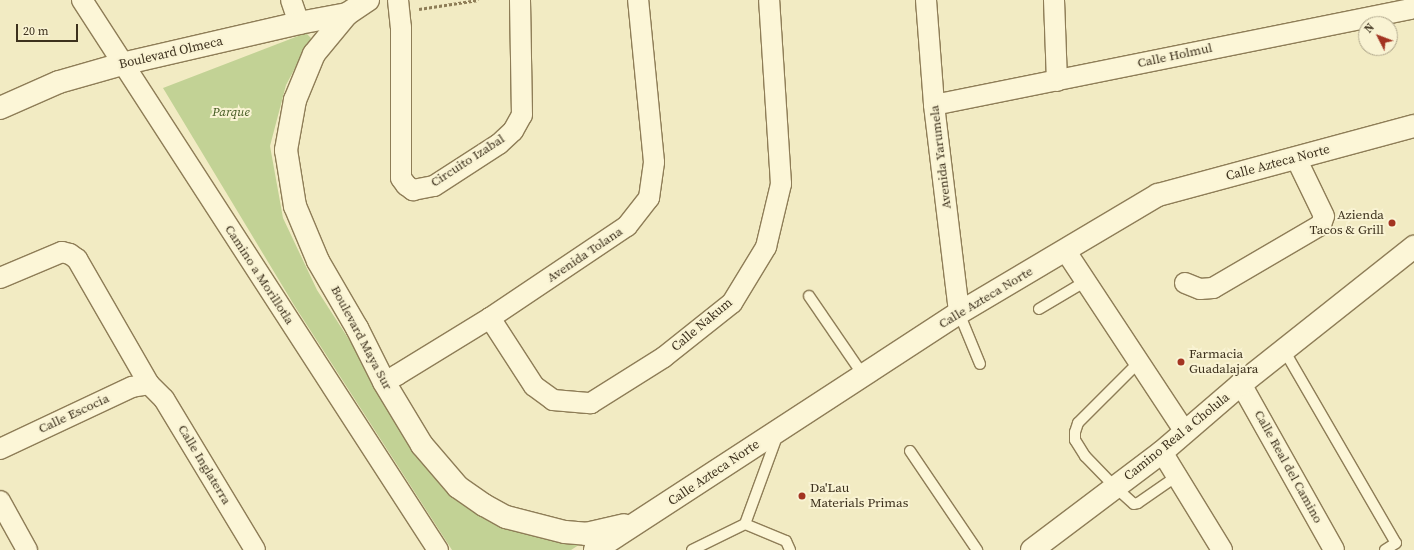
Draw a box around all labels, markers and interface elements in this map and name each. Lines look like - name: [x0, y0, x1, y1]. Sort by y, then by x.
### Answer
- scale bar: [18, 16, 80, 42]
- north arrow: [1358, 16, 1398, 56]
- text: N: [1361, 20, 1378, 36]
- text: 20 m: [23, 23, 49, 39]
- street label: Boulevard Olmeca: [118, 33, 224, 73]
- street label: Calle Holmul: [1136, 40, 1214, 72]
- park label: Parque: [212, 104, 250, 120]
- street label: Avenida Yarumela: [927, 104, 955, 210]
- street label: Circuito Izabal: [428, 131, 508, 191]
- street label: Calle Azteca Norte: [1224, 142, 1332, 184]
- place label: Azienda Tacos & Grill: [1310, 208, 1384, 239]
- marker: Azienda Tacos & Grill: [1387, 218, 1397, 228]
- street label: Camino a Morillotla: [221, 222, 297, 328]
- street label: Avenida Tolana: [544, 224, 626, 286]
- street label: Calle Azteca Norte: [936, 264, 1036, 332]
- street label: Boulevard Maya Sur: [327, 283, 395, 393]
- street label: Calle Nakum: [668, 295, 736, 355]
- place label: Farmacia Guadalajara: [1189, 347, 1258, 378]
- marker: Farmacia Guadalajara: [1176, 357, 1186, 367]
- street label: Camino Real a Cholula: [1121, 390, 1233, 484]
- street label: Calle Escocia: [36, 391, 112, 437]
- street label: Calle Real del Camino: [1250, 408, 1326, 526]
- street label: Calle Inglaterra: [174, 422, 234, 508]
- street label: Calle Azteca Norte: [665, 437, 763, 509]
- place label: Da'Lau Materials Primas: [810, 481, 908, 512]
- marker: Da'Lau Materials Primas: [797, 491, 807, 501]

